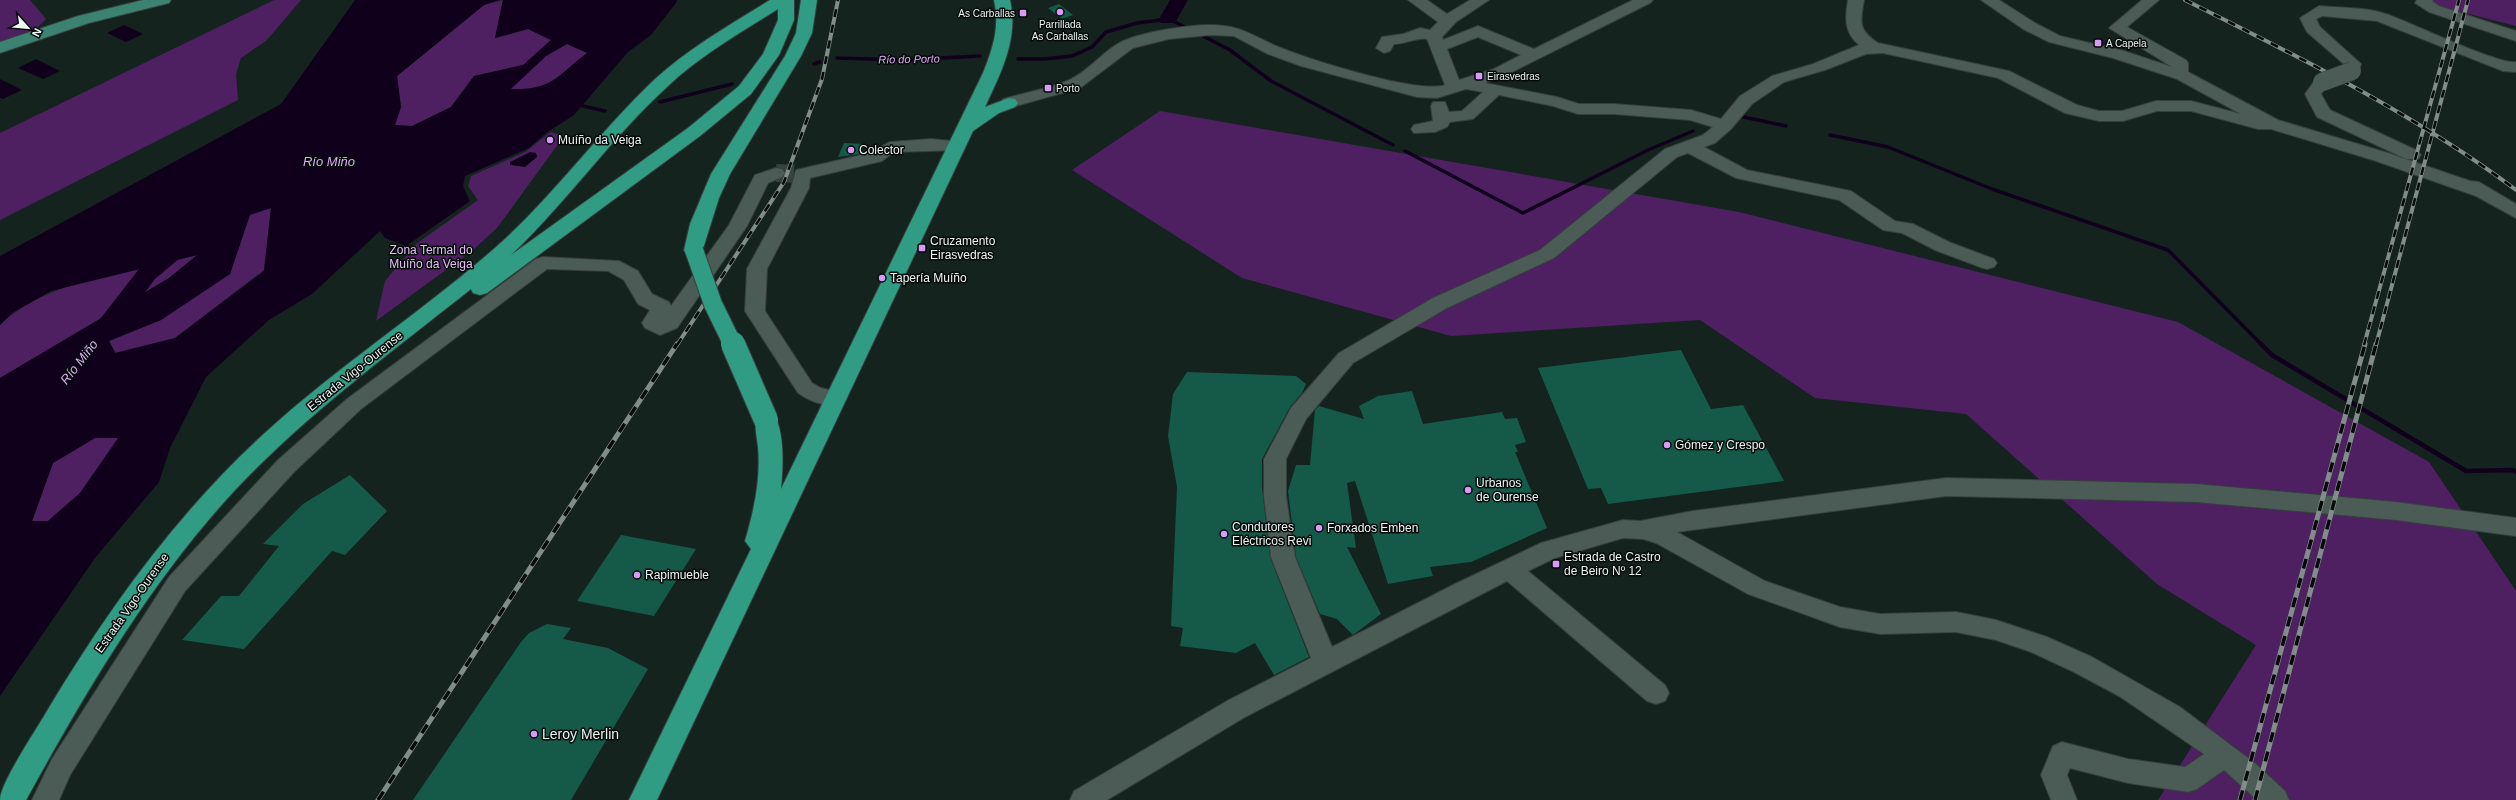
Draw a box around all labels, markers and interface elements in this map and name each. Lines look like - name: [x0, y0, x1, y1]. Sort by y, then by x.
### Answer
- marker: Parrillada As Carballas: [1055, 7, 1065, 17]
- north arrow: [8, 8, 48, 48]
- place label: As Carballas: [958, 8, 1015, 19]
- marker: As Carballas: [1018, 8, 1028, 18]
- place label: Parrillada As Carballas: [1032, 19, 1088, 42]
- text: N: [30, 26, 44, 39]
- marker: A Capela: [2093, 38, 2103, 48]
- place label: A Capela: [2106, 38, 2147, 49]
- water label: Río do Porto: [878, 52, 940, 66]
- marker: Eirasvedras: [1474, 71, 1484, 81]
- place label: Eirasvedras: [1487, 71, 1540, 82]
- marker: Porto: [1043, 83, 1053, 93]
- place label: Porto: [1056, 83, 1080, 94]
- place label: Muíño da Veiga: [558, 133, 642, 147]
- marker: Muíño da Veiga: [545, 135, 555, 145]
- place label: Colector: [859, 143, 904, 157]
- marker: Colector: [846, 145, 856, 155]
- water label: Río Miño: [303, 154, 355, 169]
- place label: Cruzamento Eirasvedras: [930, 234, 996, 262]
- park label: Zona Termal do Muíño da Veiga: [389, 243, 473, 271]
- marker: Cruzamento Eirasvedras: [917, 243, 927, 253]
- place label: Tapería Muíño: [890, 271, 967, 285]
- marker: Tapería Muíño: [877, 273, 887, 283]
- street label: Estrada Vigo-Ourense: [305, 328, 406, 414]
- water label: Río Miño: [57, 337, 101, 387]
- place label: Gómez y Crespo: [1675, 438, 1765, 452]
- marker: Gómez y Crespo: [1662, 440, 1672, 450]
- place label: Urbanos de Ourense: [1476, 476, 1539, 504]
- marker: Urbanos de Ourense: [1463, 485, 1473, 495]
- place label: Condutores Eléctricos Revi: [1232, 520, 1311, 548]
- place label: Forxados Emben: [1327, 521, 1418, 535]
- marker: Forxados Emben: [1314, 523, 1324, 533]
- marker: Condutores Eléctricos Revi: [1219, 529, 1229, 539]
- street label: Estrada Vigo-Ourense: [92, 550, 172, 656]
- place label: Estrada de Castro de Beiro Nº 12: [1564, 550, 1661, 578]
- marker: Estrada de Castro de Beiro Nº 12: [1551, 559, 1561, 569]
- place label: Rapimueble: [645, 568, 709, 582]
- marker: Rapimueble: [632, 570, 642, 580]
- place label: Leroy Merlin: [542, 726, 619, 742]
- marker: Leroy Merlin: [529, 729, 539, 739]

